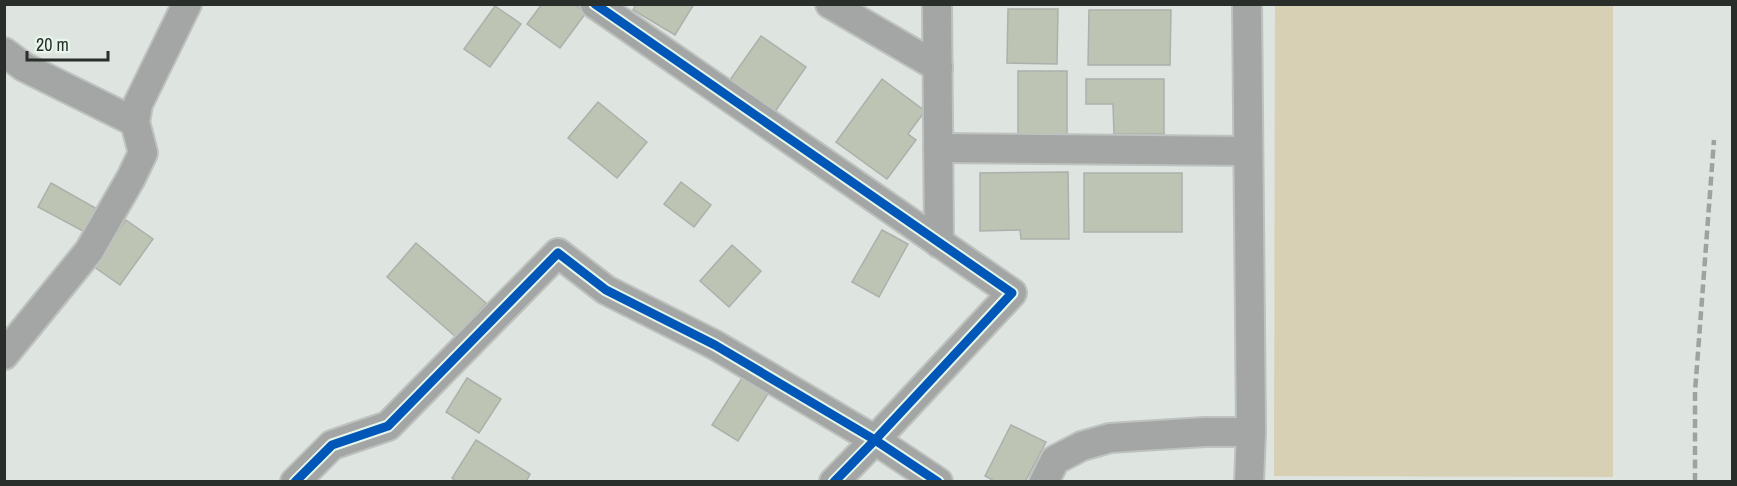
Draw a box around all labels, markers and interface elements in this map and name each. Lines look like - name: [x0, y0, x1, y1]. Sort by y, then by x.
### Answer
- scale bar: [27, 24, 108, 62]
- text: 20 m: [36, 32, 69, 57]

